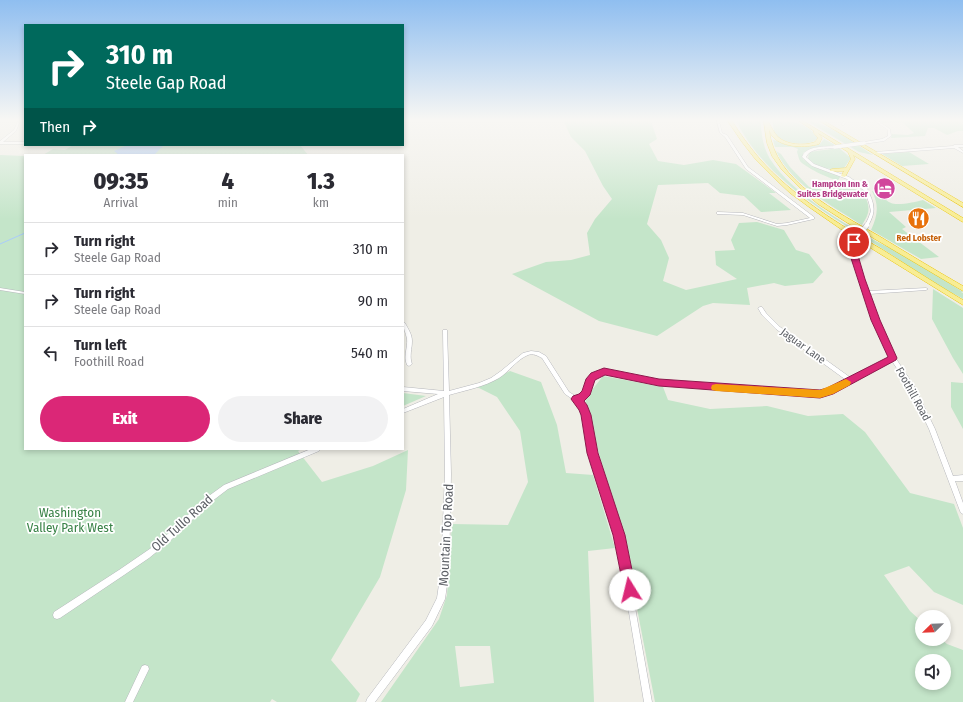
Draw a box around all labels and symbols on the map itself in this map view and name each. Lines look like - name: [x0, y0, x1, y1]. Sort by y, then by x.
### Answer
- hotel icon: Hampton Inn & Suites Bridgewater: [871, 176, 897, 202]
- place label: Hampton Inn & Suites Bridgewater: [797, 179, 869, 199]
- restaurant icon: Red Lobster: [906, 206, 932, 232]
- pin: [837, 225, 871, 259]
- place label: Red Lobster: [897, 233, 942, 243]
- street label: Jaguar Lane: [778, 325, 828, 367]
- street label: Foothill Road: [893, 365, 933, 423]
- street label: Mountain Top Road: [436, 483, 456, 587]
- street label: Old Tullo Road: [148, 491, 216, 555]
- park label: Washington Valley Park West: [27, 505, 114, 535]
- position arrow: [609, 569, 651, 611]
- north arrow: [915, 610, 951, 646]

